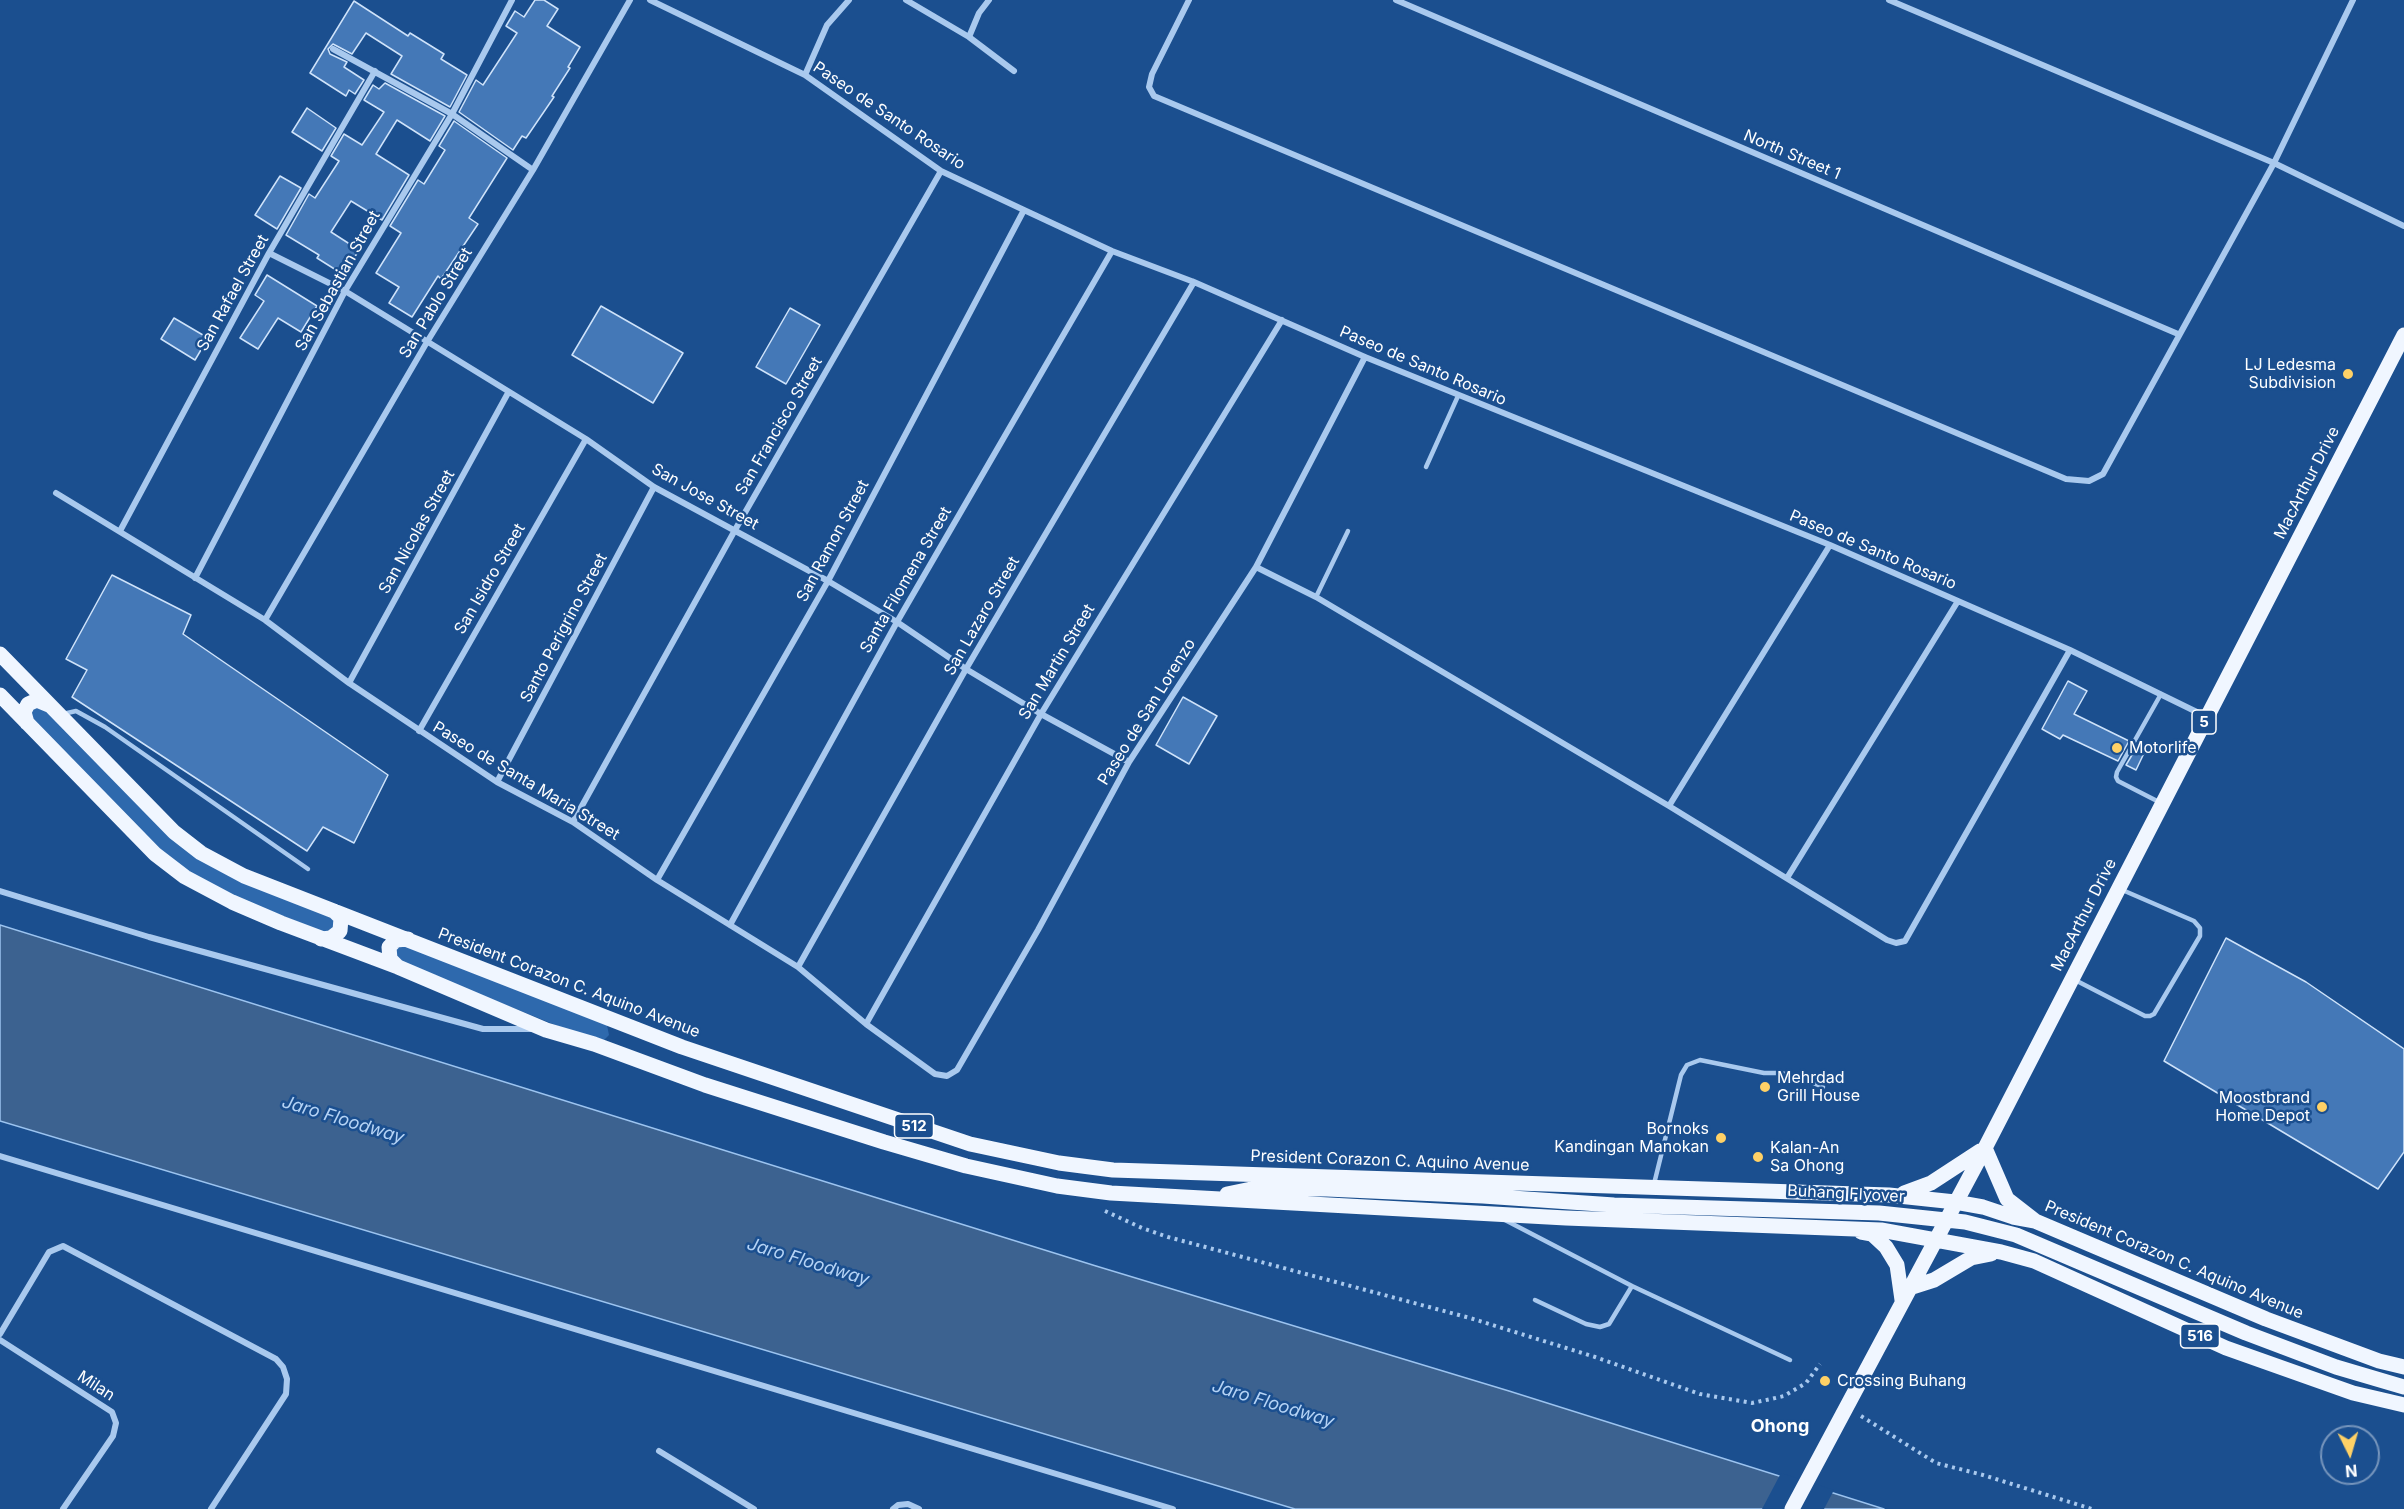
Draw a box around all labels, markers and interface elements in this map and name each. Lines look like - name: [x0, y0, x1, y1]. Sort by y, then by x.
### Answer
- street label: Paseo de Santo Rosario: [809, 58, 969, 174]
- street label: North Street 1: [1741, 126, 1843, 184]
- street label: San Sebastian Street: [291, 208, 385, 354]
- street label: San Rafael Street: [193, 232, 273, 354]
- street label: San Pablo Street: [395, 244, 477, 362]
- street label: Paseo de Santo Rosario: [1337, 322, 1509, 410]
- street label: San Francisco Street: [732, 353, 826, 499]
- place label: LJ Ledesma Subdivision: [2244, 355, 2336, 393]
- marker: LJ Ledesma Subdivision: [2341, 367, 2355, 381]
- street label: MacArthur Drive: [2270, 424, 2344, 542]
- street label: San Jose Street: [648, 460, 762, 534]
- street label: San Nicolas Street: [375, 467, 459, 597]
- street label: San Ramon Street: [793, 477, 873, 605]
- street label: Santa Filomena Street: [856, 503, 956, 657]
- street label: Paseo de Santo Rosario: [1787, 506, 1959, 594]
- street label: San Isidro Street: [451, 520, 529, 638]
- street label: Santo Perigrino Street: [517, 550, 611, 706]
- street label: San Lazaro Street: [940, 553, 1024, 679]
- street label: San Martin Street: [1015, 601, 1099, 723]
- street label: Paseo de San Lorenzo: [1094, 635, 1200, 789]
- road number: 5: [2192, 710, 2216, 734]
- street label: Paseo de Santa Maria Street: [429, 718, 623, 844]
- place label: Motorlife: [2129, 738, 2197, 758]
- marker: Motorlife: [2110, 741, 2124, 755]
- street label: MacArthur Drive: [2047, 856, 2121, 974]
- street label: President Corazon C. Aquino Avenue: [435, 924, 703, 1042]
- place label: Mehrdad Grill House: [1777, 1068, 1860, 1106]
- marker: Mehrdad Grill House: [1758, 1080, 1772, 1094]
- place label: Moostbrand Home Depot: [2215, 1088, 2310, 1126]
- water label: Jaro Floodway: [279, 1091, 407, 1149]
- marker: Moostbrand Home Depot: [2315, 1100, 2329, 1114]
- road number: 512: [894, 1114, 934, 1138]
- place label: Bornoks Kandingan Manokan: [1554, 1119, 1709, 1157]
- marker: Bornoks Kandingan Manokan: [1714, 1131, 1728, 1145]
- place label: Kalan-An Sa Ohong: [1770, 1138, 1844, 1176]
- street label: President Corazon C. Aquino Avenue: [1250, 1147, 1530, 1175]
- marker: Kalan-An Sa Ohong: [1751, 1150, 1765, 1164]
- street label: Buhang Flyover: [1787, 1181, 1905, 1207]
- street label: President Corazon C. Aquino Avenue: [2042, 1197, 2306, 1323]
- water label: Jaro Floodway: [744, 1233, 872, 1291]
- road number: 516: [2180, 1324, 2220, 1348]
- street label: Milan: [74, 1367, 118, 1405]
- place label: Crossing Buhang: [1837, 1371, 1966, 1391]
- marker: Crossing Buhang: [1818, 1374, 1832, 1388]
- water label: Jaro Floodway: [1209, 1375, 1337, 1433]
- district label: Ohong: [1751, 1416, 1809, 1438]
- north arrow: [2320, 1425, 2380, 1485]
- text: N: [2344, 1460, 2358, 1481]

